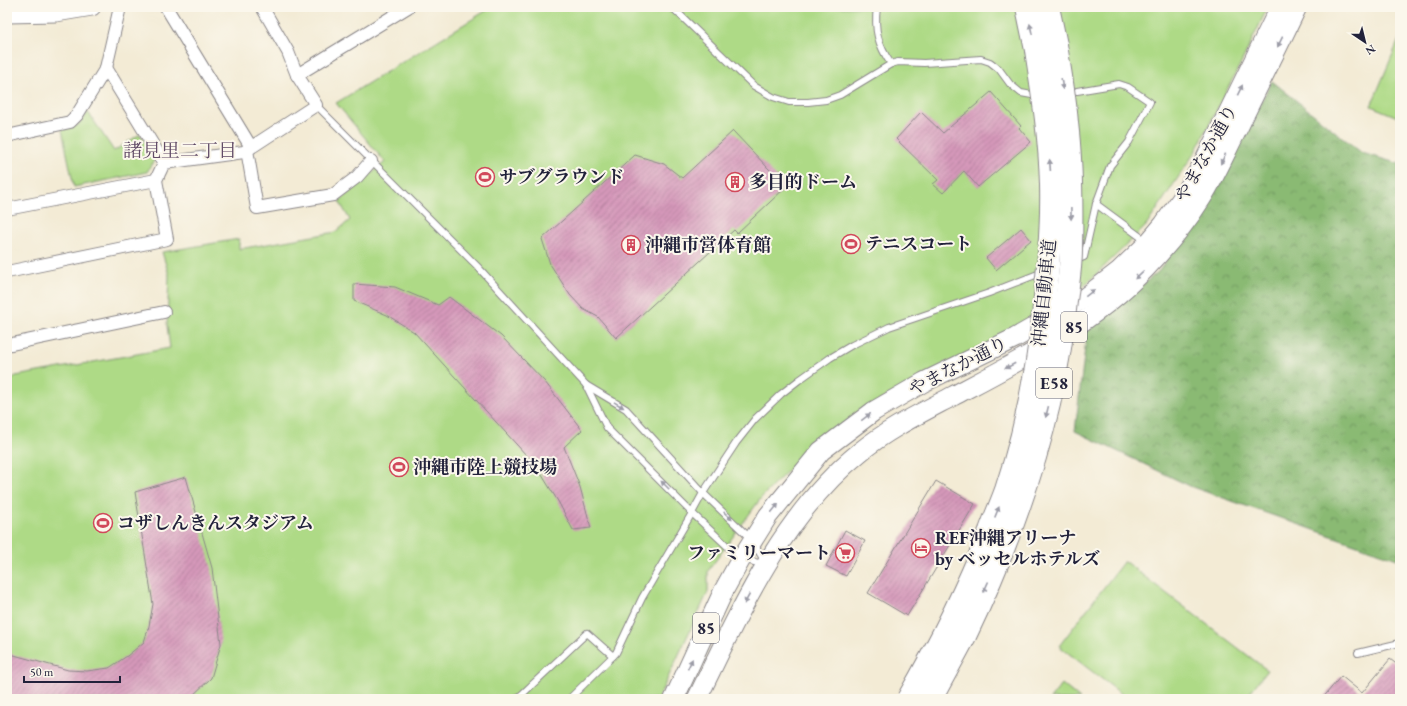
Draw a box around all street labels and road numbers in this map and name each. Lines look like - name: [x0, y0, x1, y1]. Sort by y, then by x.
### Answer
- street label: やまなか通り: [1169, 100, 1242, 206]
- street label: 沖縄自動車道: [1026, 238, 1061, 348]
- road number: 85: [1061, 312, 1087, 342]
- street label: やまなか通り: [904, 331, 1011, 400]
- road number: E58: [1036, 368, 1072, 398]
- road number: 85: [693, 613, 719, 643]

